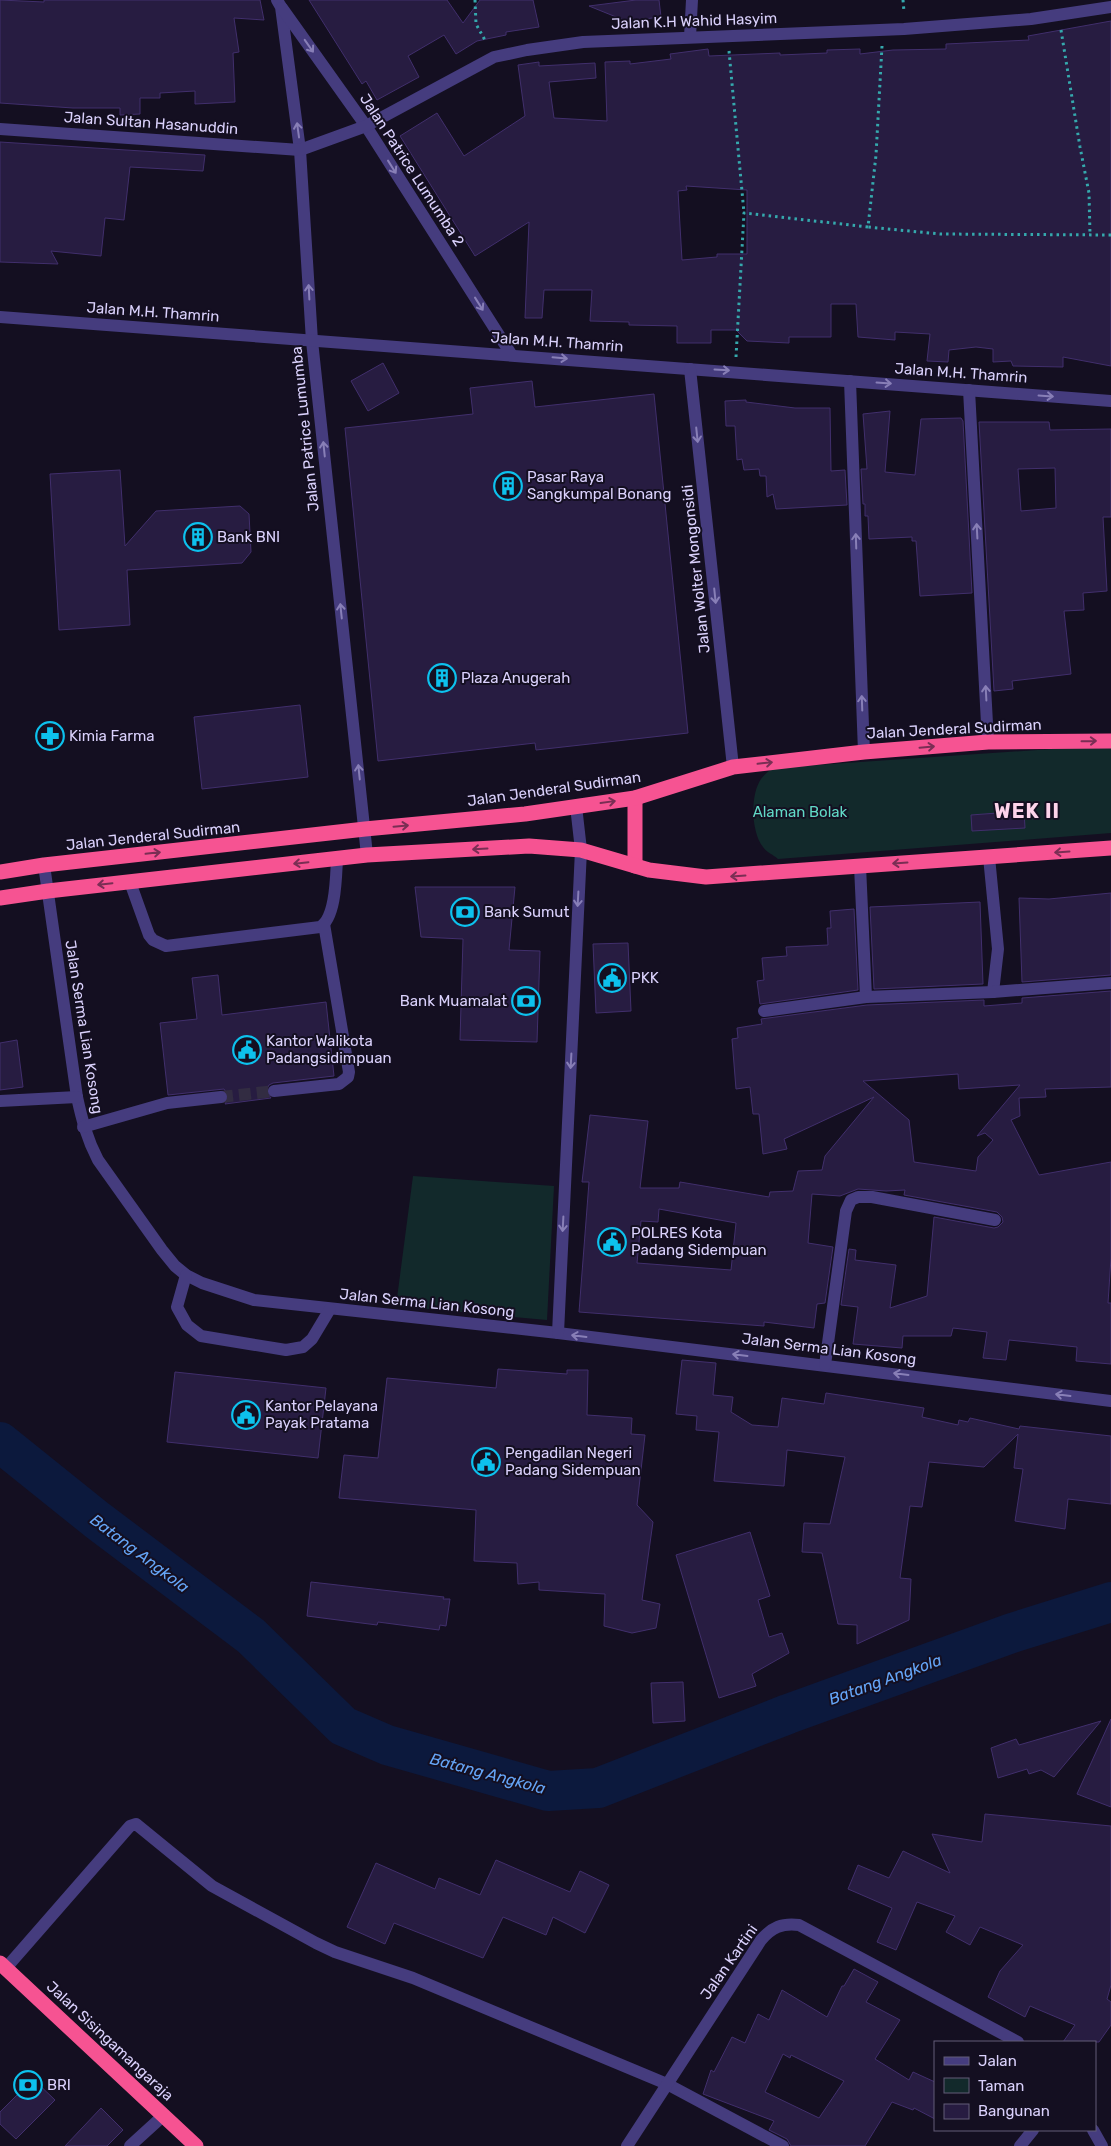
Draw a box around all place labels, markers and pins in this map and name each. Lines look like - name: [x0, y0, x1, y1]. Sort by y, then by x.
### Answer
- place label: Pasar Raya Sangkumpal Bonang: [527, 468, 671, 503]
- building icon: Pasar Raya Sangkumpal Bonang: [493, 471, 523, 501]
- building icon: Bank BNI: [183, 522, 213, 552]
- place label: Bank BNI: [217, 528, 280, 546]
- building icon: Plaza Anugerah: [427, 663, 457, 693]
- place label: Plaza Anugerah: [461, 669, 570, 687]
- pharmacy icon: Kimia Farma: [35, 721, 65, 751]
- place label: Kimia Farma: [69, 727, 155, 745]
- bank icon: Bank Sumut: [450, 897, 480, 927]
- place label: Bank Sumut: [484, 903, 569, 921]
- public building icon: PKK: [597, 963, 627, 993]
- place label: PKK: [631, 969, 659, 987]
- bank icon: Bank Muamalat: [511, 986, 541, 1016]
- place label: Bank Muamalat: [400, 992, 507, 1010]
- place label: Kantor Walikota Padangsidimpuan: [266, 1032, 392, 1067]
- public building icon: Kantor Walikota Padangsidimpuan: [232, 1035, 262, 1065]
- place label: POLRES Kota Padang Sidempuan: [631, 1224, 767, 1259]
- public building icon: POLRES Kota Padang Sidempuan: [597, 1227, 627, 1257]
- place label: Kantor Pelayana Payak Pratama: [265, 1397, 378, 1432]
- public building icon: Kantor Pelayana Payak Pratama: [231, 1400, 261, 1430]
- place label: Pengadilan Negeri Padang Sidempuan: [505, 1444, 641, 1479]
- public building icon: Pengadilan Negeri Padang Sidempuan: [471, 1447, 501, 1477]
- bank icon: BRI: [13, 2070, 43, 2100]
- place label: BRI: [47, 2076, 71, 2094]

